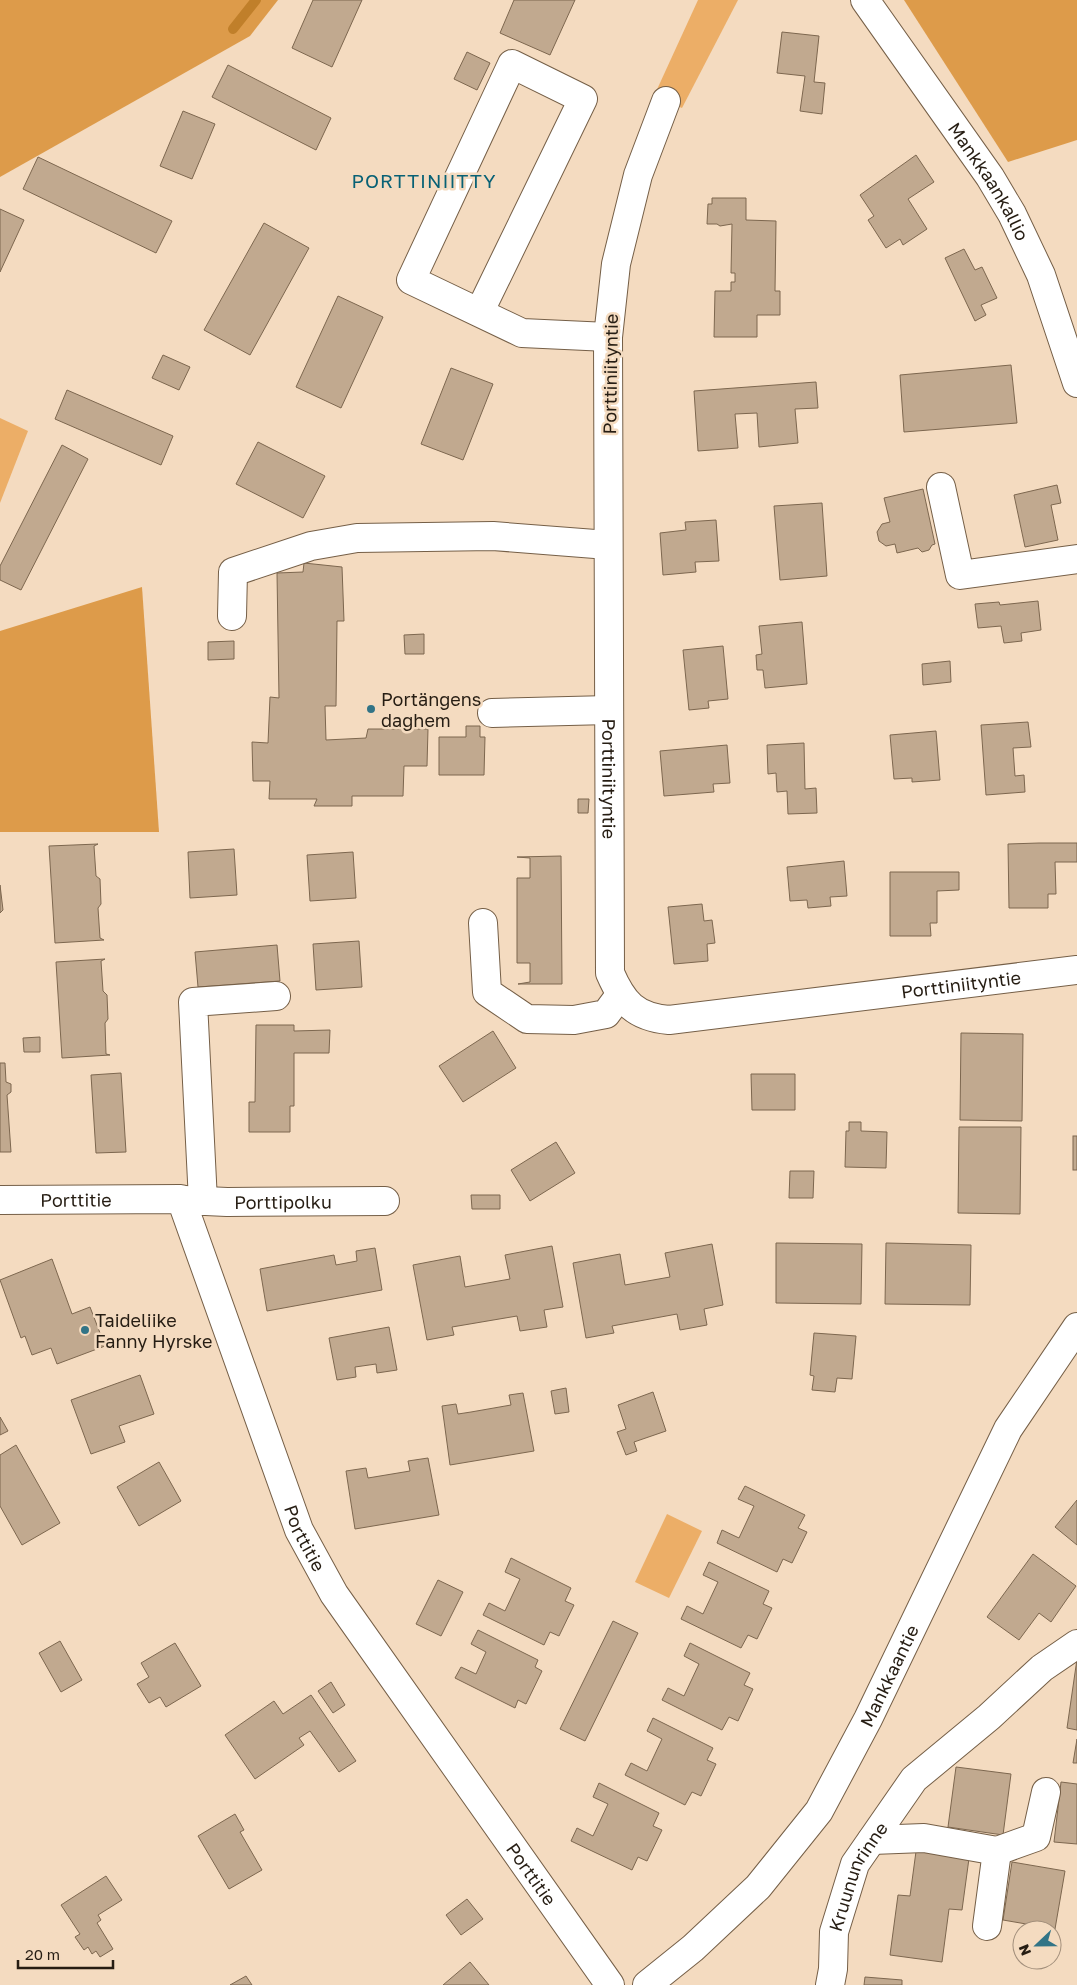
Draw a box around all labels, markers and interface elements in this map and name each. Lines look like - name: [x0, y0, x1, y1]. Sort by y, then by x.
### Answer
- street label: Mankkaankallio: [944, 118, 1034, 244]
- district label: PORTTINIITTY: [352, 169, 496, 192]
- street label: Porttiniityntie: [598, 314, 622, 434]
- place label: Portängens daghem: [381, 688, 481, 731]
- marker: Portängens daghem: [365, 703, 377, 715]
- street label: Porttiniityntie: [598, 718, 621, 839]
- street label: Porttiniityntie: [900, 966, 1022, 1002]
- street label: Porttitie: [40, 1188, 112, 1211]
- street label: Porttipolku: [234, 1190, 332, 1213]
- place label: Taideliike Fanny Hyrske: [95, 1309, 212, 1352]
- marker: Taideliike Fanny Hyrske: [79, 1324, 91, 1336]
- street label: Porttitie: [280, 1502, 330, 1575]
- street label: Mankkaantie: [855, 1621, 923, 1730]
- street label: Kruununrinne: [824, 1818, 892, 1934]
- street label: Porttitie: [502, 1838, 561, 1909]
- north arrow: [1012, 1920, 1062, 1970]
- scale bar: [18, 1938, 112, 1970]
- text: N: [1015, 1942, 1034, 1958]
- text: 20 m: [25, 1945, 60, 1963]

